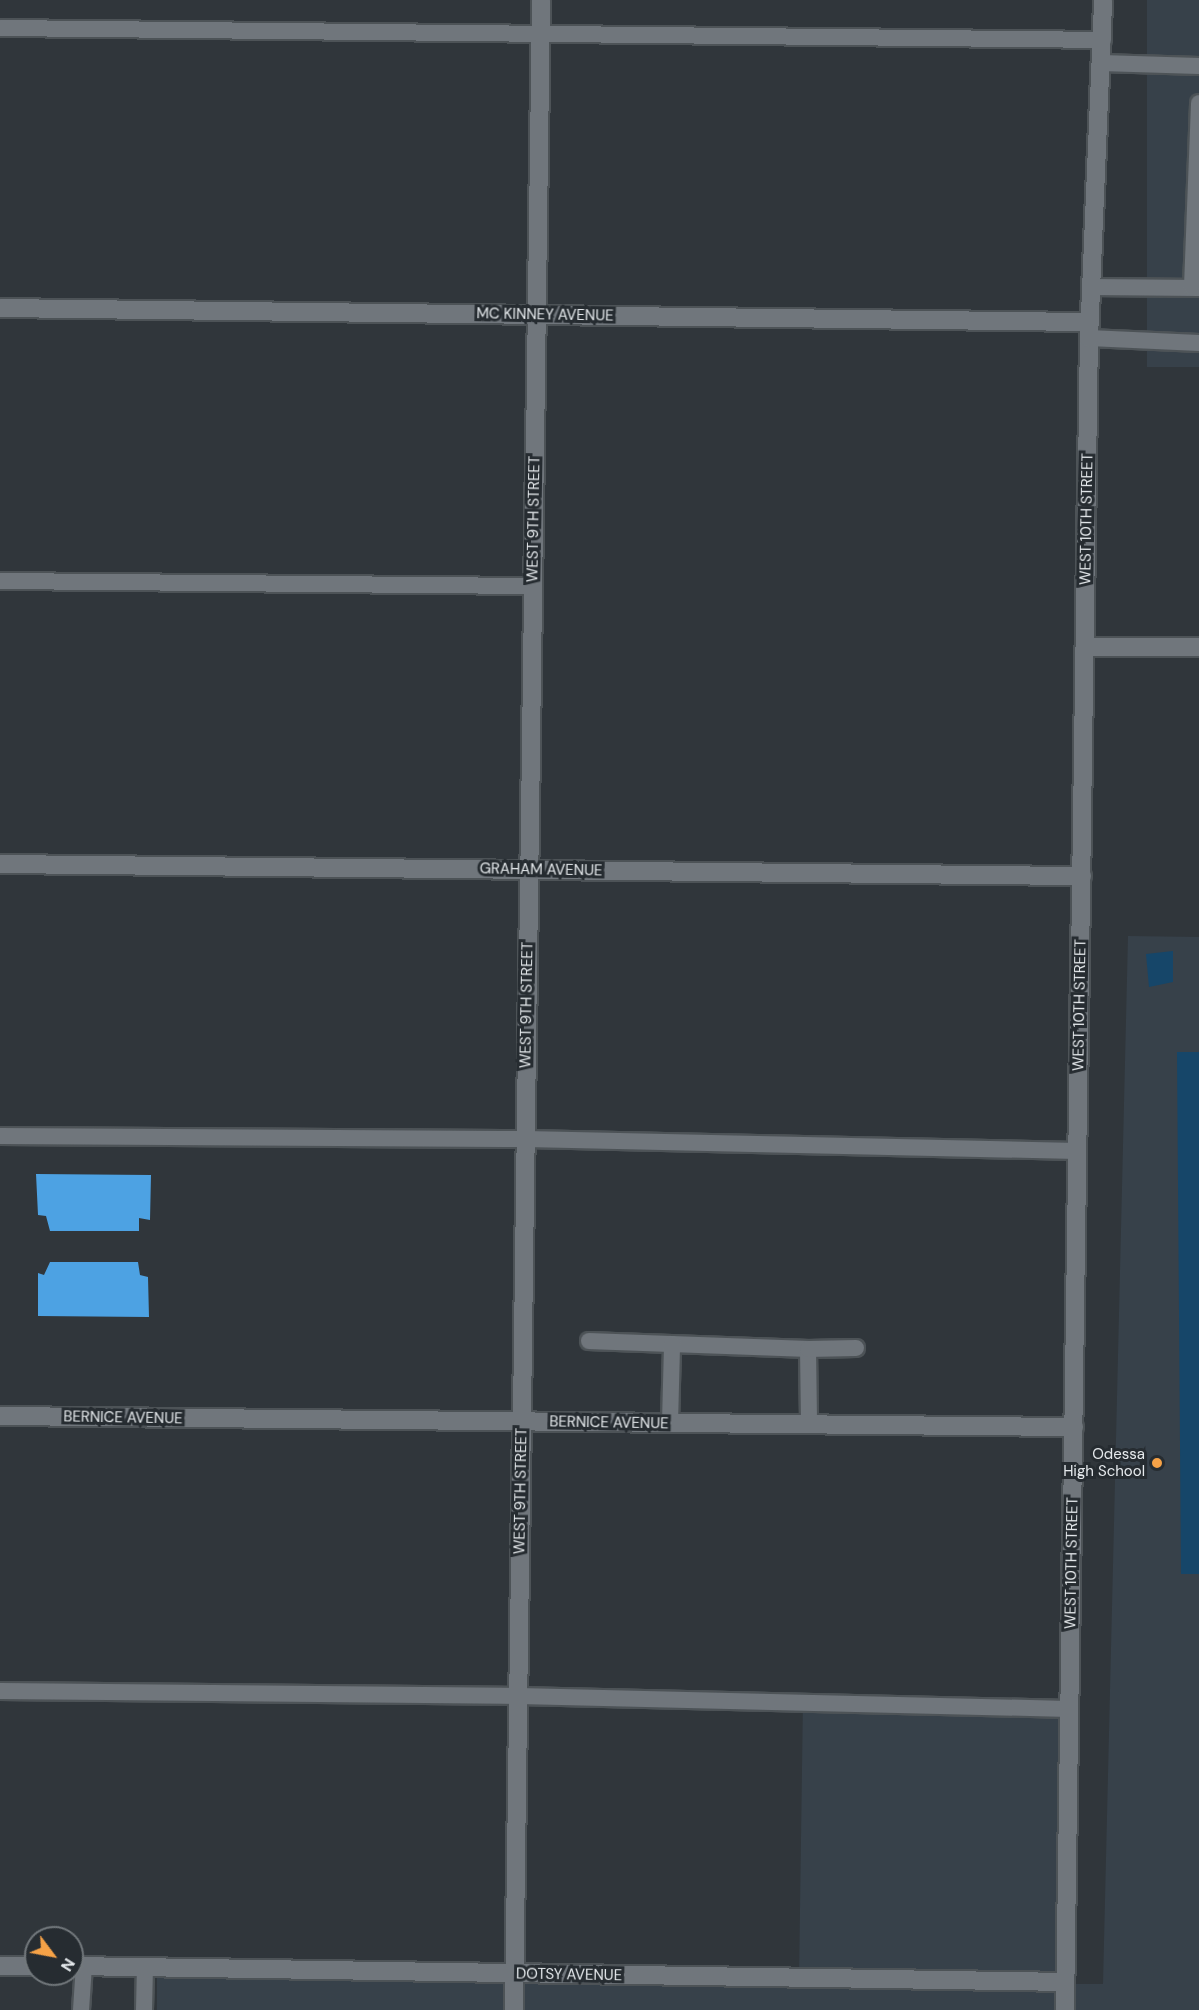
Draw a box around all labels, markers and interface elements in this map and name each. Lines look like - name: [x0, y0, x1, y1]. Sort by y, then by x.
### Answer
- street label: MC KINNEY AVENUE: [476, 305, 614, 325]
- street label: WEST 10TH STREET: [1077, 453, 1097, 585]
- street label: WEST 9TH STREET: [524, 456, 544, 582]
- street label: GRAHAM AVENUE: [480, 860, 602, 880]
- street label: WEST 10TH STREET: [1070, 939, 1090, 1071]
- street label: WEST 9TH STREET: [517, 942, 537, 1068]
- street label: BERNICE AVENUE: [63, 1408, 183, 1428]
- street label: BERNICE AVENUE: [549, 1413, 669, 1433]
- street label: WEST 9TH STREET: [511, 1428, 531, 1554]
- place label: Odessa High School: [1063, 1445, 1145, 1480]
- marker: Odessa High School: [1150, 1456, 1164, 1470]
- street label: WEST 10TH STREET: [1062, 1497, 1082, 1629]
- north arrow: [24, 1926, 84, 1986]
- text: N: [56, 1954, 80, 1975]
- street label: DOTSY AVENUE: [516, 1965, 622, 1985]

